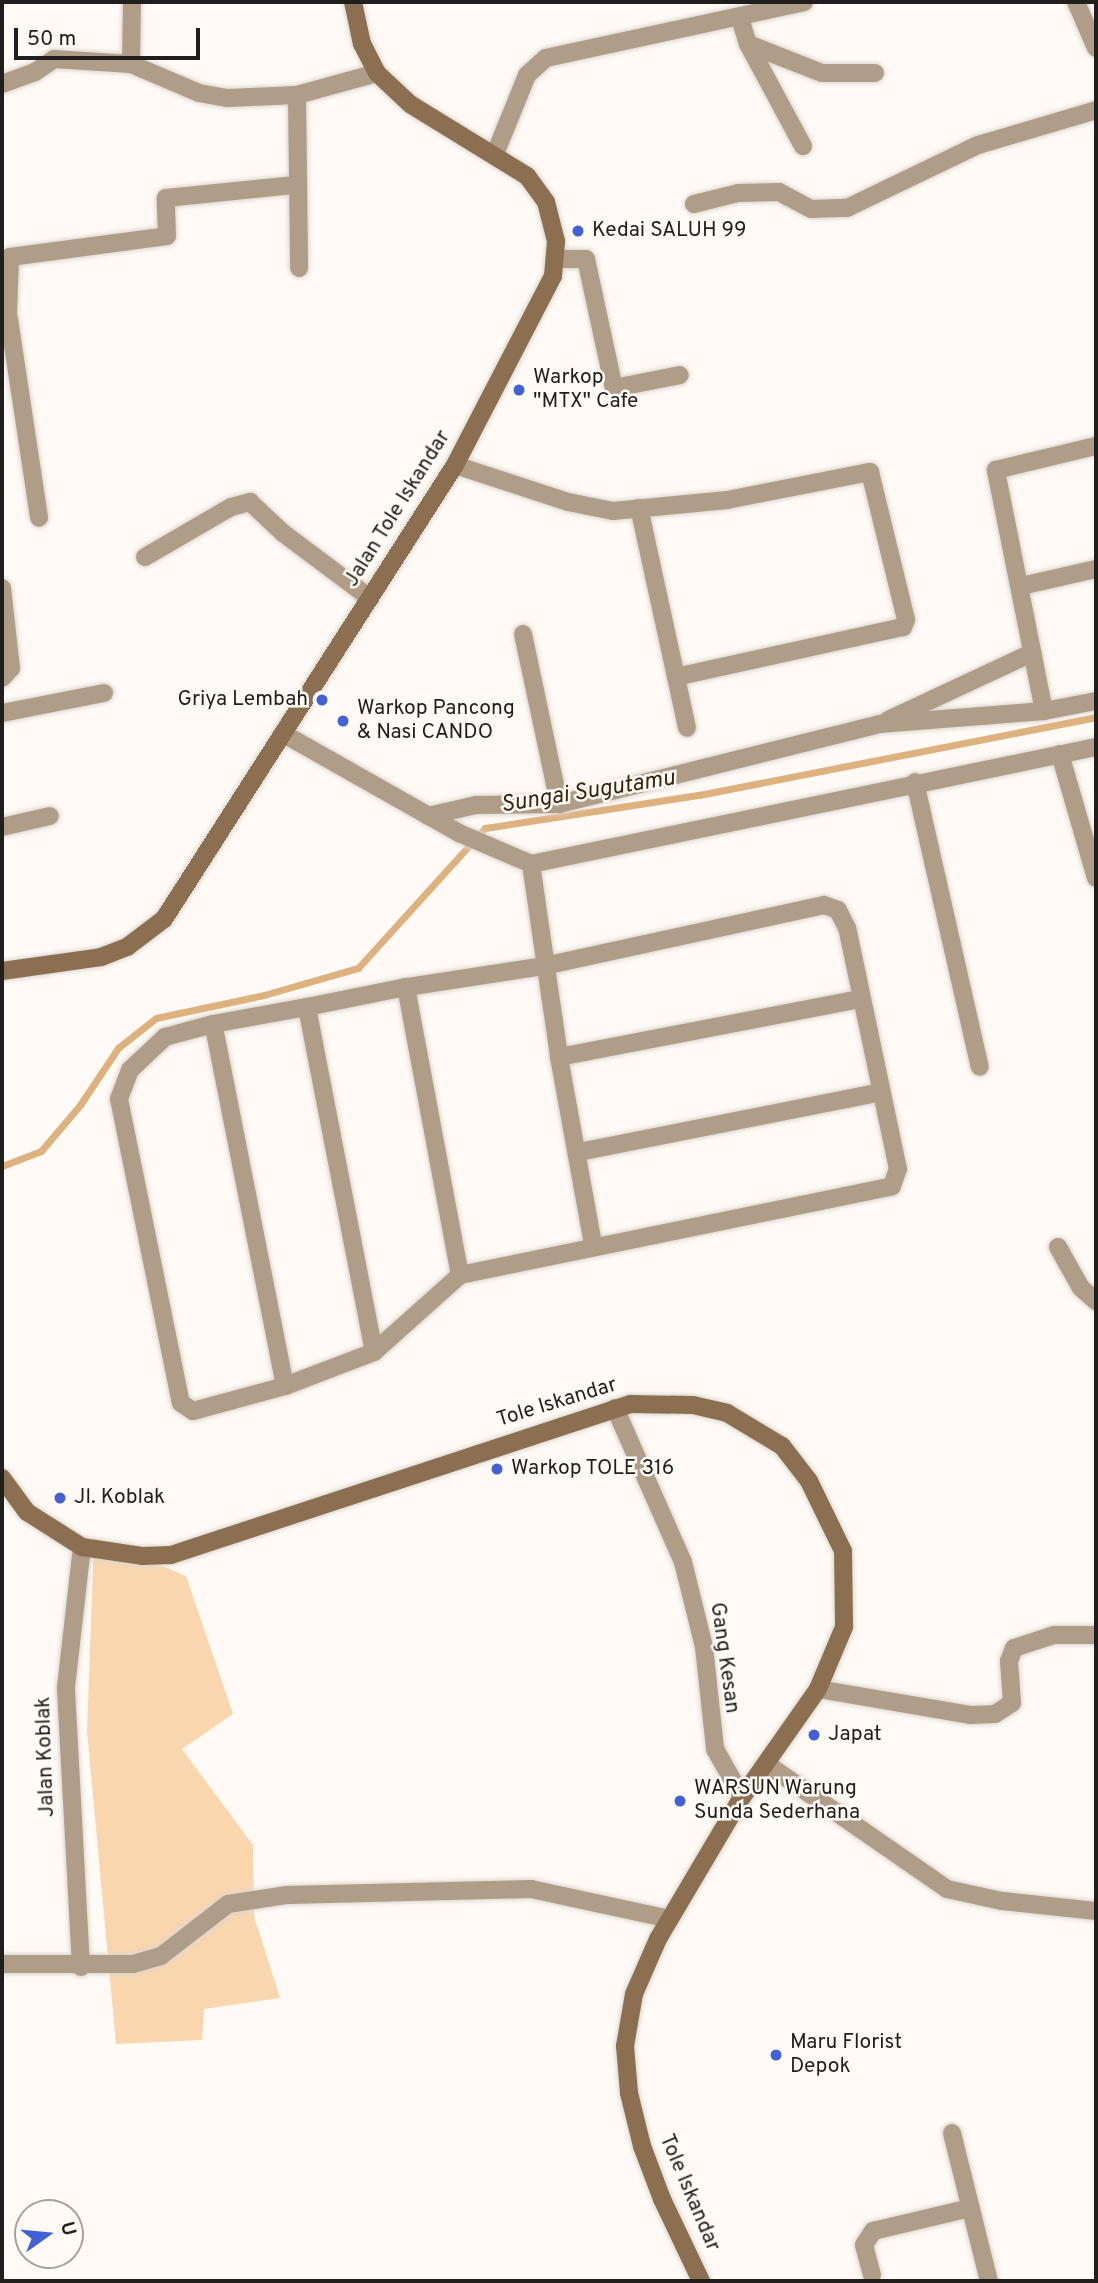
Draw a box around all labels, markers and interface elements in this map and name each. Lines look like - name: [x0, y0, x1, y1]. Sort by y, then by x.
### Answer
- scale bar: [18, 14, 203, 58]
- text: 50 m: [27, 26, 76, 53]
- place label: Kedai SALUH 99: [592, 218, 747, 244]
- marker: Kedai SALUH 99: [570, 223, 586, 239]
- place label: Warkop "MTX" Cafe: [533, 365, 638, 415]
- marker: Warkop "MTX" Cafe: [511, 382, 527, 398]
- street label: Jalan Tole Iskandar: [339, 426, 457, 592]
- place label: Griya Lembah: [177, 687, 308, 713]
- marker: Griya Lembah: [314, 692, 330, 708]
- place label: Warkop Pancong & Nasi CANDO: [357, 696, 515, 746]
- marker: Warkop Pancong & Nasi CANDO: [335, 713, 351, 729]
- water label: Sungai Sugutamu: [499, 766, 677, 820]
- street label: Tole Iskandar: [494, 1373, 620, 1433]
- place label: Warkop TOLE 316: [511, 1456, 675, 1482]
- marker: Warkop TOLE 316: [489, 1461, 505, 1477]
- place label: Jl. Koblak: [74, 1485, 165, 1511]
- marker: Jl. Koblak: [52, 1490, 68, 1506]
- street label: Gang Kesan: [704, 1601, 744, 1715]
- street label: Jalan Koblak: [31, 1696, 61, 1818]
- place label: Japat: [828, 1722, 882, 1748]
- marker: Japat: [806, 1727, 822, 1743]
- place label: WARSUN Warung Sunda Sederhana: [694, 1776, 860, 1826]
- marker: WARSUN Warung Sunda Sederhana: [672, 1793, 688, 1809]
- place label: Maru Florist Depok: [790, 2030, 902, 2080]
- marker: Maru Florist Depok: [768, 2047, 784, 2063]
- street label: Tole Iskandar: [653, 2131, 725, 2255]
- north arrow: [14, 2199, 84, 2269]
- text: U: [54, 2219, 81, 2239]

